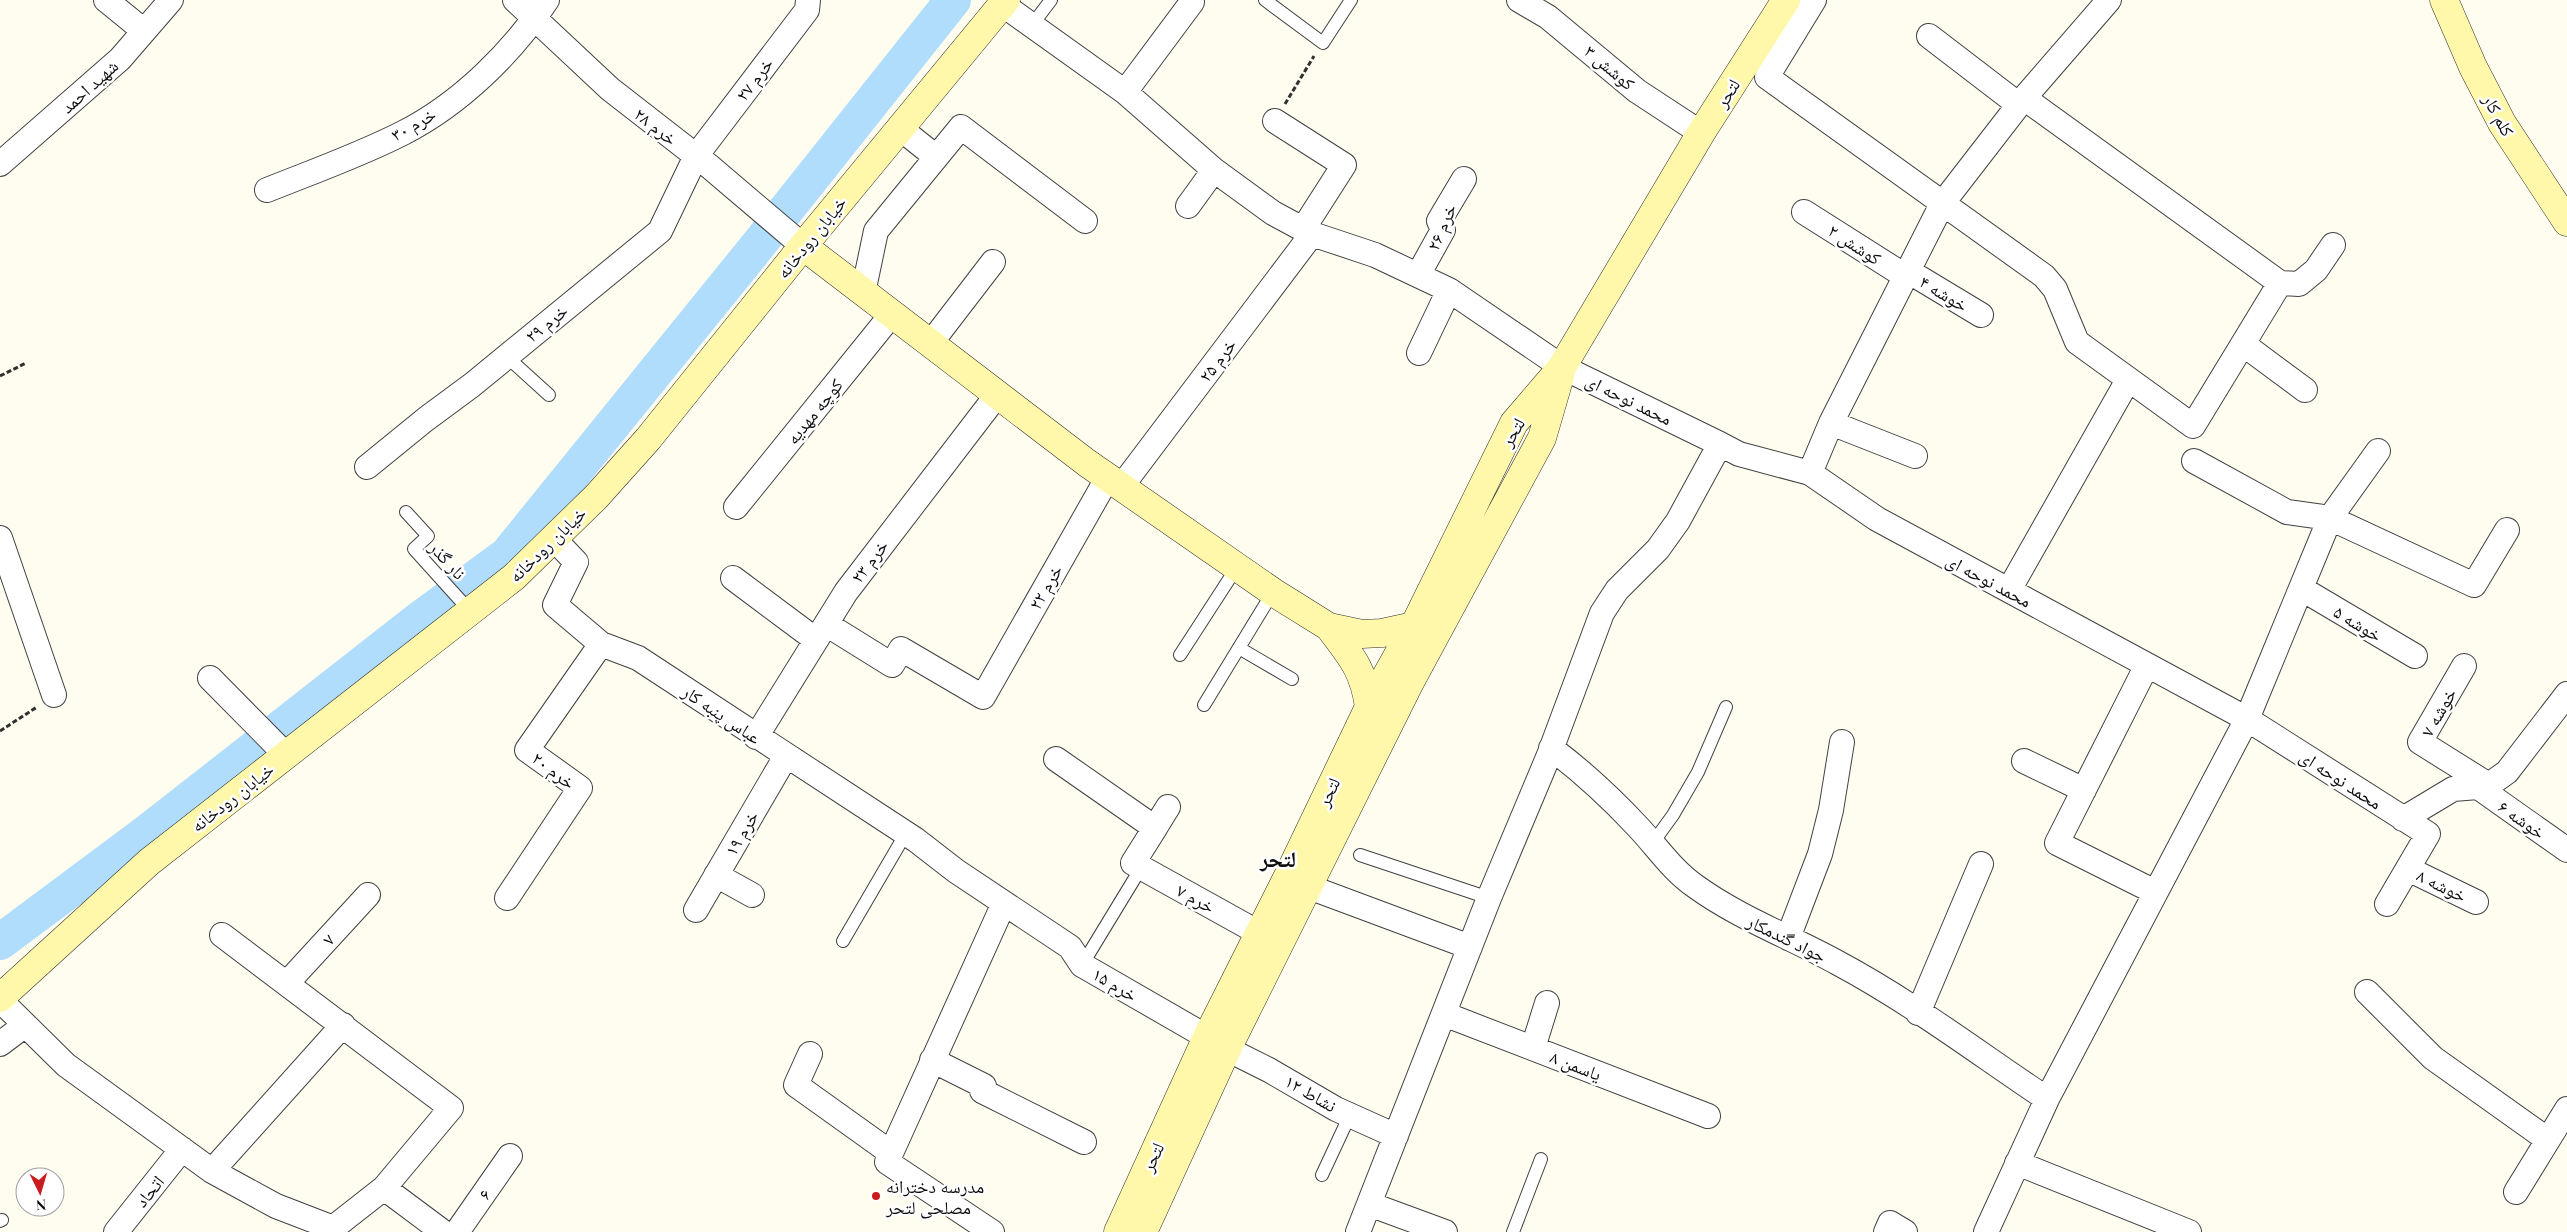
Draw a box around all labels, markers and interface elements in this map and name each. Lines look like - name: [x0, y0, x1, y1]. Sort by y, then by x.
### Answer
- street label: کوشش ۳: [1580, 39, 1641, 95]
- street label: خرم ۲۷: [730, 53, 779, 106]
- street label: شهید احمد: [55, 54, 123, 118]
- street label: لتحر: [1708, 74, 1745, 113]
- street label: کلم کار: [2476, 89, 2521, 141]
- street label: خرم ۳۰: [386, 102, 440, 147]
- street label: خرم ۲۸: [629, 102, 682, 151]
- street label: خیابان رودخانه: [771, 191, 851, 283]
- street label: خرم ۲۶: [1421, 200, 1462, 254]
- street label: کوشش ۲: [1824, 218, 1887, 270]
- street label: خوشه ۴: [1915, 269, 1973, 317]
- street label: خرم ۲۹: [520, 299, 573, 348]
- street label: خرم ۲۵: [1193, 334, 1242, 387]
- street label: محمد نوحه ای: [1582, 368, 1676, 430]
- street label: کوچه مهدیه: [780, 373, 848, 449]
- street label: لتحر: [1494, 413, 1530, 452]
- street label: خیابان رودخانه: [503, 501, 591, 587]
- street label: نار گذر: [424, 535, 472, 584]
- street label: خرم ۲۳: [845, 535, 894, 588]
- street label: محمد نوحه ای: [1942, 547, 2036, 613]
- street label: خرم ۲۲: [1023, 560, 1068, 614]
- street label: خوشه ۵: [2329, 599, 2387, 647]
- street label: عباس پنبه کار: [677, 678, 766, 749]
- street label: خوشه ۷: [2414, 683, 2462, 741]
- street label: محمد نوحه ای: [2295, 743, 2387, 815]
- street label: خرم ۲۰: [527, 746, 580, 795]
- street label: خیابان رودخانه: [186, 757, 278, 837]
- street label: لتحر: [1310, 773, 1345, 811]
- street label: خوشه ۶: [2494, 794, 2550, 844]
- street label: خرم ۱۹: [719, 806, 764, 860]
- district label: لتحر: [1259, 843, 1296, 873]
- street label: خوشه ۸: [2413, 863, 2471, 907]
- street label: خرم ۷: [1172, 878, 1219, 919]
- street label: جواد گندمکار: [1742, 908, 1831, 967]
- street label: ۷: [316, 928, 340, 950]
- street label: خرم ۱۵: [1088, 962, 1142, 1007]
- street label: یاسمن ۸: [1547, 1044, 1605, 1086]
- street label: نشاط ۱۲: [1281, 1069, 1341, 1117]
- street label: لتحر: [1134, 1139, 1169, 1176]
- north arrow: [15, 1167, 65, 1217]
- street label: اتحاد: [129, 1170, 169, 1212]
- place label: مدرسه دخترانه مصلحی لتحر: [885, 1174, 984, 1219]
- street label: ۶: [472, 1184, 496, 1204]
- marker: مدرسه دخترانه مصلحی لتحر: [870, 1190, 882, 1202]
- text: N: [35, 1196, 47, 1215]

